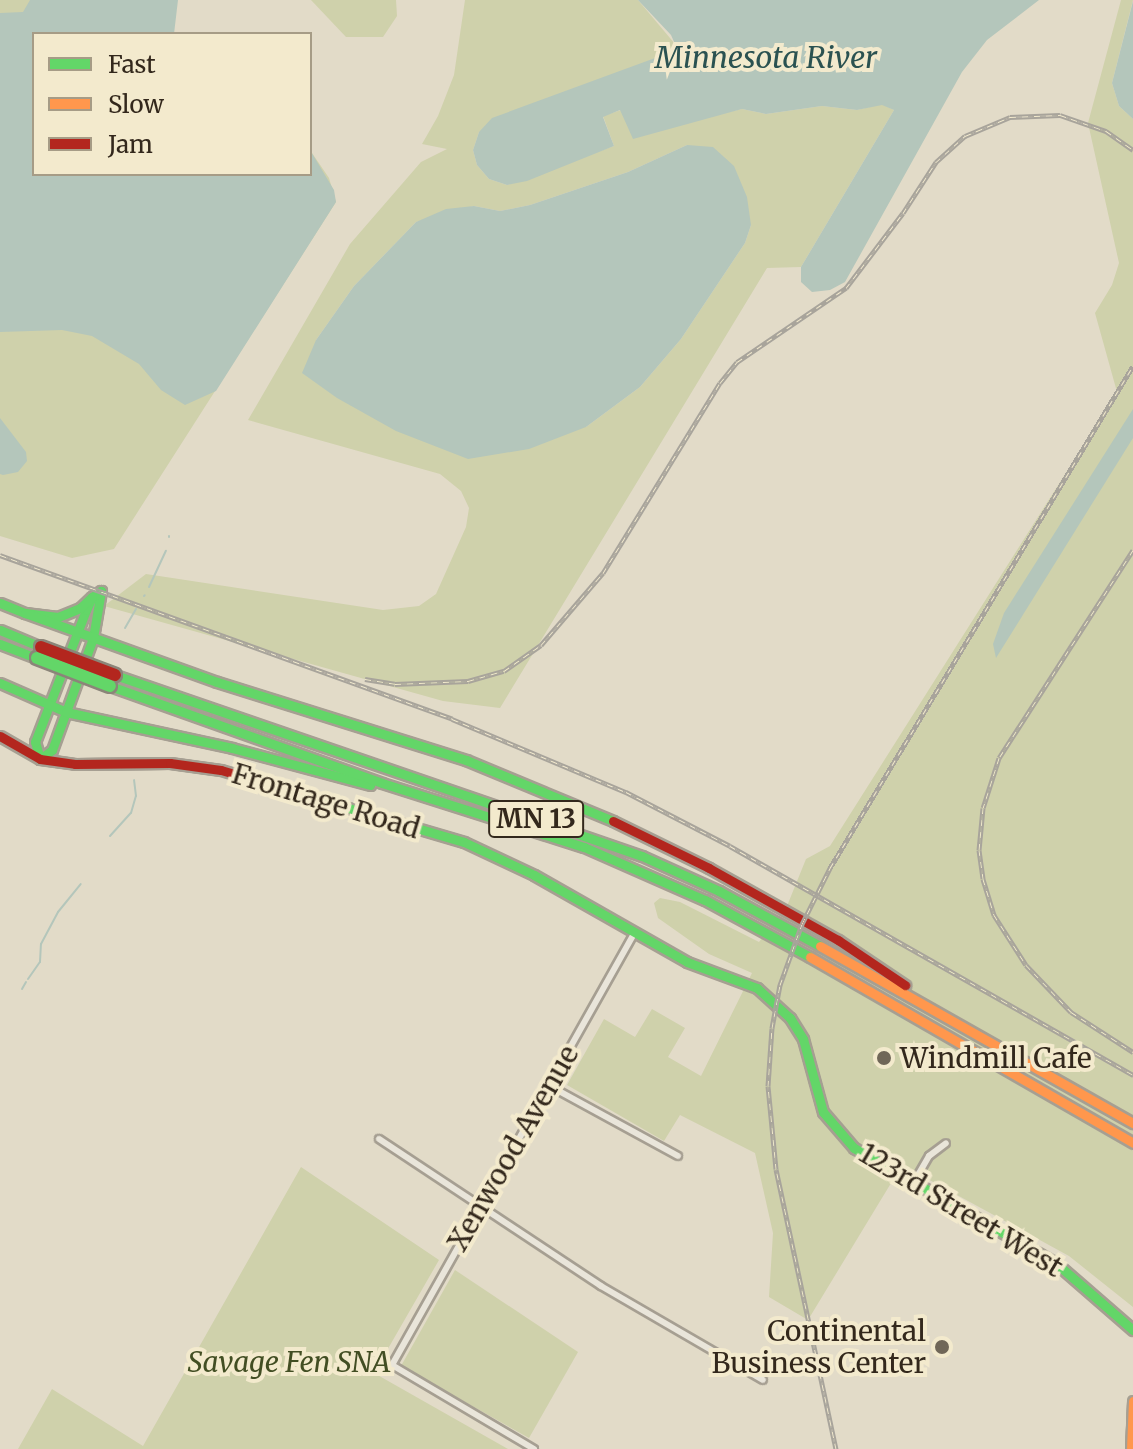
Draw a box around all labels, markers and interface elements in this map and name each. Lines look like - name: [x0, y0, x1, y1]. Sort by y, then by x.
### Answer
- legend: [32, 32, 312, 176]
- water label: Minnesota River: [655, 39, 877, 75]
- text: Fast: [108, 49, 156, 80]
- text: Slow: [108, 89, 164, 120]
- text: Jam: [108, 129, 153, 160]
- street label: Frontage Road: [228, 756, 424, 846]
- road number: MN 13: [488, 797, 584, 841]
- street label: Xenwood Avenue: [441, 1039, 585, 1257]
- place label: Windmill Cafe: [900, 1041, 1092, 1075]
- marker: Windmill Cafe: [875, 1049, 893, 1067]
- street label: 123rd Street West: [853, 1136, 1069, 1284]
- place label: Continental Business Center: [712, 1314, 926, 1380]
- marker: Continental Business Center: [933, 1338, 951, 1356]
- park label: Savage Fen SNA: [188, 1345, 390, 1379]

